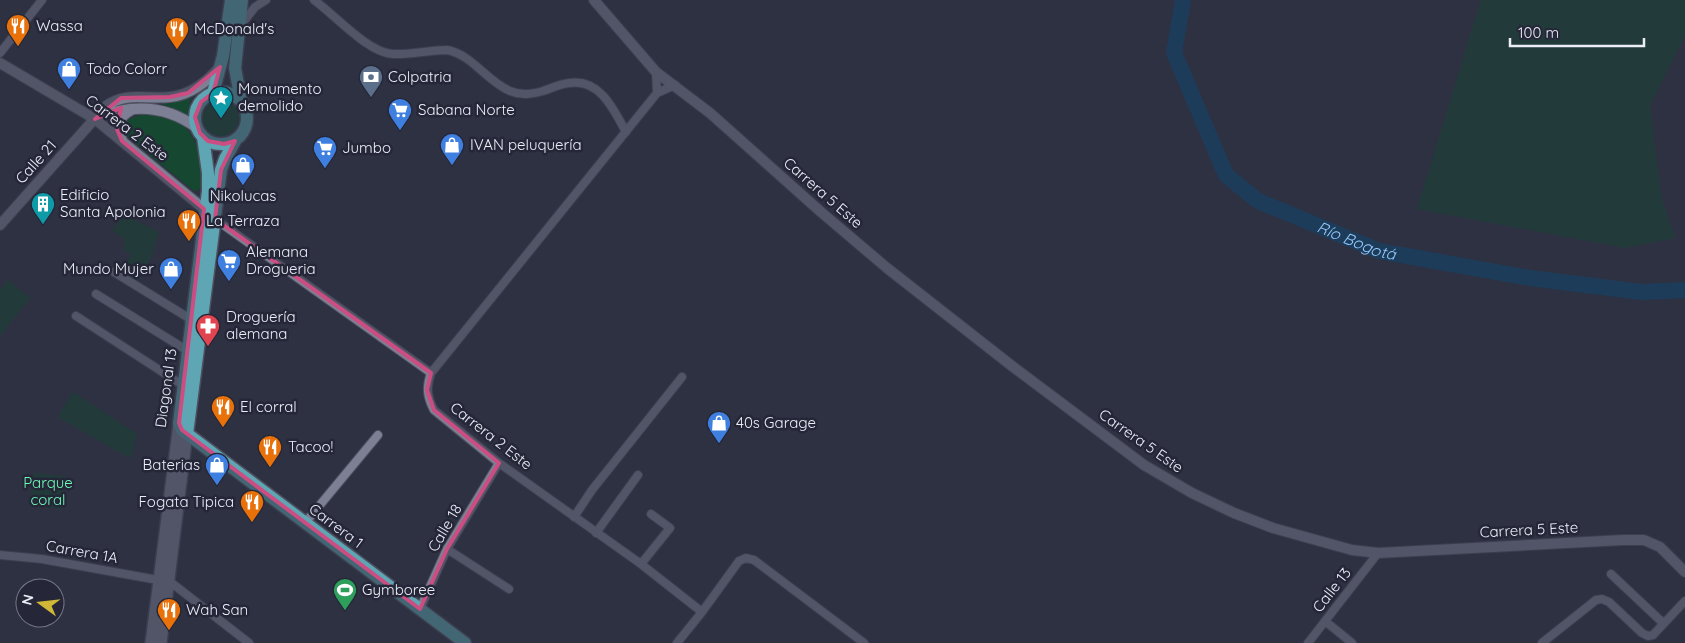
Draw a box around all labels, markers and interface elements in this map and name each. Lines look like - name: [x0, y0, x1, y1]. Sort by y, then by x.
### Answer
- restaurant icon: Wassa: [5, 13, 31, 47]
- scale bar: [1510, 15, 1644, 47]
- place label: Wassa: [36, 16, 83, 35]
- restaurant icon: McDonald's: [164, 16, 190, 50]
- place label: McDonald's: [194, 19, 274, 38]
- text: 100 m: [1518, 23, 1559, 42]
- shop icon: Todo Colorr: [56, 56, 82, 90]
- place label: Todo Colorr: [86, 59, 168, 78]
- bank icon: Colpatria: [358, 64, 384, 98]
- place label: Colpatria: [388, 67, 452, 86]
- place label: Monumento demolido: [238, 79, 322, 115]
- place icon: Monumento demolido: [208, 85, 234, 119]
- street label: Carrera 2 Este: [82, 90, 172, 165]
- supermarket icon: Sabana Norte: [387, 97, 413, 131]
- place label: Sabana Norte: [418, 100, 515, 119]
- shop icon: IVAN peluquería: [439, 132, 465, 166]
- supermarket icon: Jumbo: [312, 135, 338, 169]
- place label: IVAN peluquería: [470, 135, 582, 154]
- street label: Calle 21: [11, 136, 60, 187]
- place label: Jumbo: [342, 138, 391, 157]
- shop icon: Nikolucas: [230, 152, 256, 186]
- street label: Carrera 5 Este: [780, 153, 867, 232]
- place label: Edificio Santa Apolonia: [60, 185, 166, 221]
- place label: Nikolucas: [210, 186, 276, 205]
- building icon: Edificio Santa Apolonia: [30, 191, 56, 225]
- restaurant icon: La Terraza: [176, 208, 202, 242]
- place label: La Terraza: [206, 211, 280, 230]
- water label: Río Bogotá: [1314, 217, 1399, 264]
- place label: Alemana Drogueria: [246, 242, 316, 278]
- supermarket icon: Alemana Drogueria: [216, 248, 242, 282]
- shop icon: Mundo Mujer: [158, 256, 184, 290]
- place label: Mundo Mujer: [63, 259, 154, 278]
- place label: Droguería alemana: [226, 307, 296, 343]
- pharmacy icon: Droguería alemana: [195, 313, 221, 347]
- street label: Diagonal 13: [151, 347, 180, 429]
- restaurant icon: El corral: [210, 394, 236, 428]
- place label: El corral: [240, 397, 297, 416]
- street label: Carrera 2 Este: [447, 398, 536, 474]
- street label: Carrera 5 Este: [1095, 405, 1187, 477]
- shop icon: 40s Garage: [706, 410, 732, 444]
- place label: 40s Garage: [736, 413, 816, 432]
- restaurant icon: Tacoo!: [257, 434, 283, 468]
- place label: Tacoo!: [288, 437, 333, 456]
- shop icon: Baterias: [204, 452, 230, 486]
- place label: Baterias: [143, 455, 200, 474]
- park label: Parque coral: [23, 473, 73, 509]
- restaurant icon: Fogata Tipica: [239, 489, 265, 523]
- place label: Fogata Tipica: [139, 492, 234, 511]
- street label: Carrera 1: [305, 499, 367, 552]
- street label: Calle 18: [423, 501, 466, 555]
- street label: Carrera 5 Este: [1479, 517, 1579, 542]
- street label: Carrera 1A: [45, 536, 120, 567]
- street label: Calle 13: [1308, 563, 1355, 616]
- sports icon: Gymboree: [332, 577, 358, 611]
- north arrow: [15, 578, 65, 628]
- place label: Gymboree: [362, 580, 435, 599]
- text: N: [17, 592, 37, 607]
- restaurant icon: Wah San: [156, 597, 182, 631]
- place label: Wah San: [186, 600, 248, 619]

